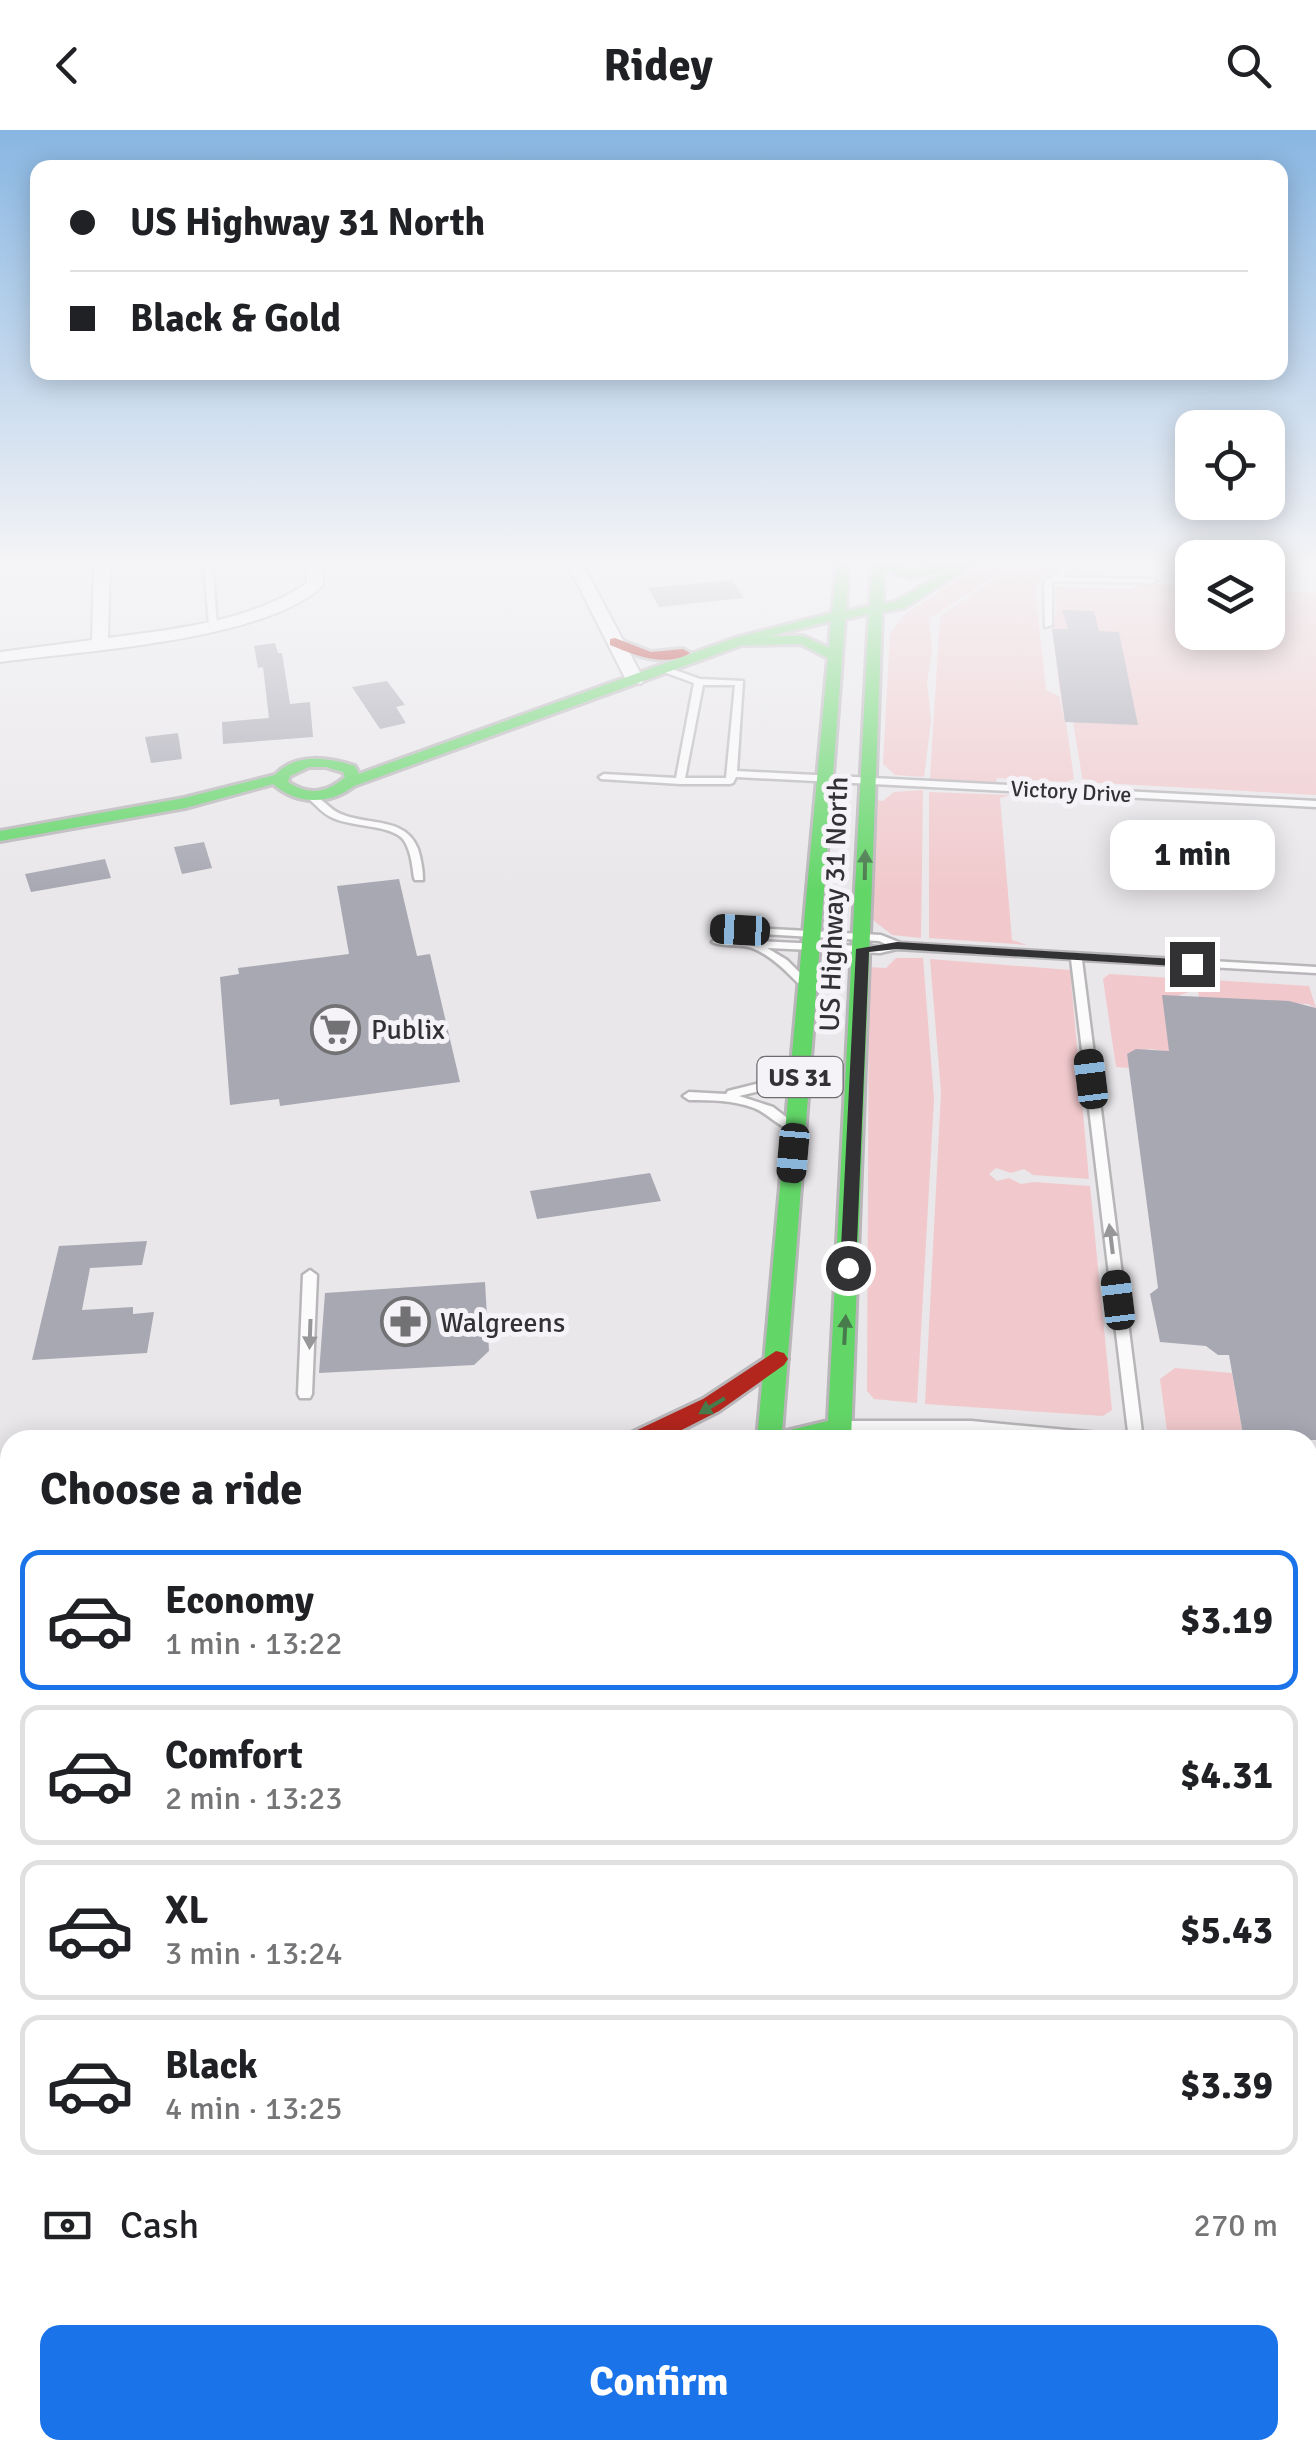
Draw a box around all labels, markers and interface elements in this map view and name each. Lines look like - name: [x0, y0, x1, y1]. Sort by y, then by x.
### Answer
- icon: back: [40, 38, 95, 93]
- text: Ridey: [603, 38, 713, 93]
- icon: search: [1221, 38, 1276, 93]
- text: US Highway 31 North: [130, 199, 485, 246]
- text: Black & Gold: [130, 295, 341, 342]
- map controls: [1175, 410, 1285, 650]
- button: locate: [1175, 410, 1285, 520]
- button: layers: [1175, 540, 1285, 650]
- street label: Victory Drive: [1010, 775, 1132, 808]
- street label: US Highway 31 North: [813, 776, 855, 1032]
- callout: 1 min: [1110, 819, 1274, 889]
- text: 1 min: [1154, 835, 1231, 874]
- one-way arrow: [858, 849, 874, 881]
- car: [709, 913, 771, 947]
- route end: [1170, 942, 1215, 987]
- supermarket icon: Publix: [310, 1003, 362, 1055]
- place label: Publix: [371, 1013, 445, 1047]
- car: [1072, 1047, 1110, 1111]
- road number: US 31: [758, 1057, 842, 1097]
- car: [775, 1122, 811, 1184]
- one-way arrow: [1103, 1223, 1119, 1254]
- route start: [826, 1246, 871, 1291]
- car: [1099, 1268, 1137, 1332]
- pharmacy icon: Walgreens: [379, 1296, 431, 1348]
- place label: Walgreens: [440, 1306, 565, 1340]
- one-way arrow: [837, 1314, 853, 1346]
- one-way arrow: [301, 1319, 317, 1351]
- one-way arrow: [698, 1397, 726, 1414]
- text: Choose a ride: [40, 1462, 303, 1517]
- icon: car: [45, 1575, 135, 1665]
- text: Economy: [165, 1577, 314, 1624]
- text: $3.19: [1180, 1597, 1273, 1644]
- text: 1 min · 13:22: [165, 1624, 343, 1663]
- icon: car: [45, 1730, 135, 1820]
- text: Comfort: [165, 1732, 303, 1779]
- text: $4.31: [1180, 1752, 1273, 1799]
- text: 2 min · 13:23: [165, 1779, 343, 1818]
- icon: car: [45, 1885, 135, 1975]
- text: XL: [165, 1887, 208, 1934]
- text: $5.43: [1180, 1907, 1273, 1954]
- text: 3 min · 13:24: [165, 1934, 343, 1973]
- icon: car: [45, 2040, 135, 2130]
- text: Black: [165, 2042, 258, 2089]
- text: $3.39: [1180, 2062, 1273, 2109]
- text: 4 min · 13:25: [165, 2089, 343, 2128]
- icon: cash: [40, 2198, 95, 2253]
- text: Cash: [120, 2202, 199, 2249]
- text: 270 m: [1194, 2206, 1278, 2245]
- button: Confirm: [40, 2325, 1278, 2440]

